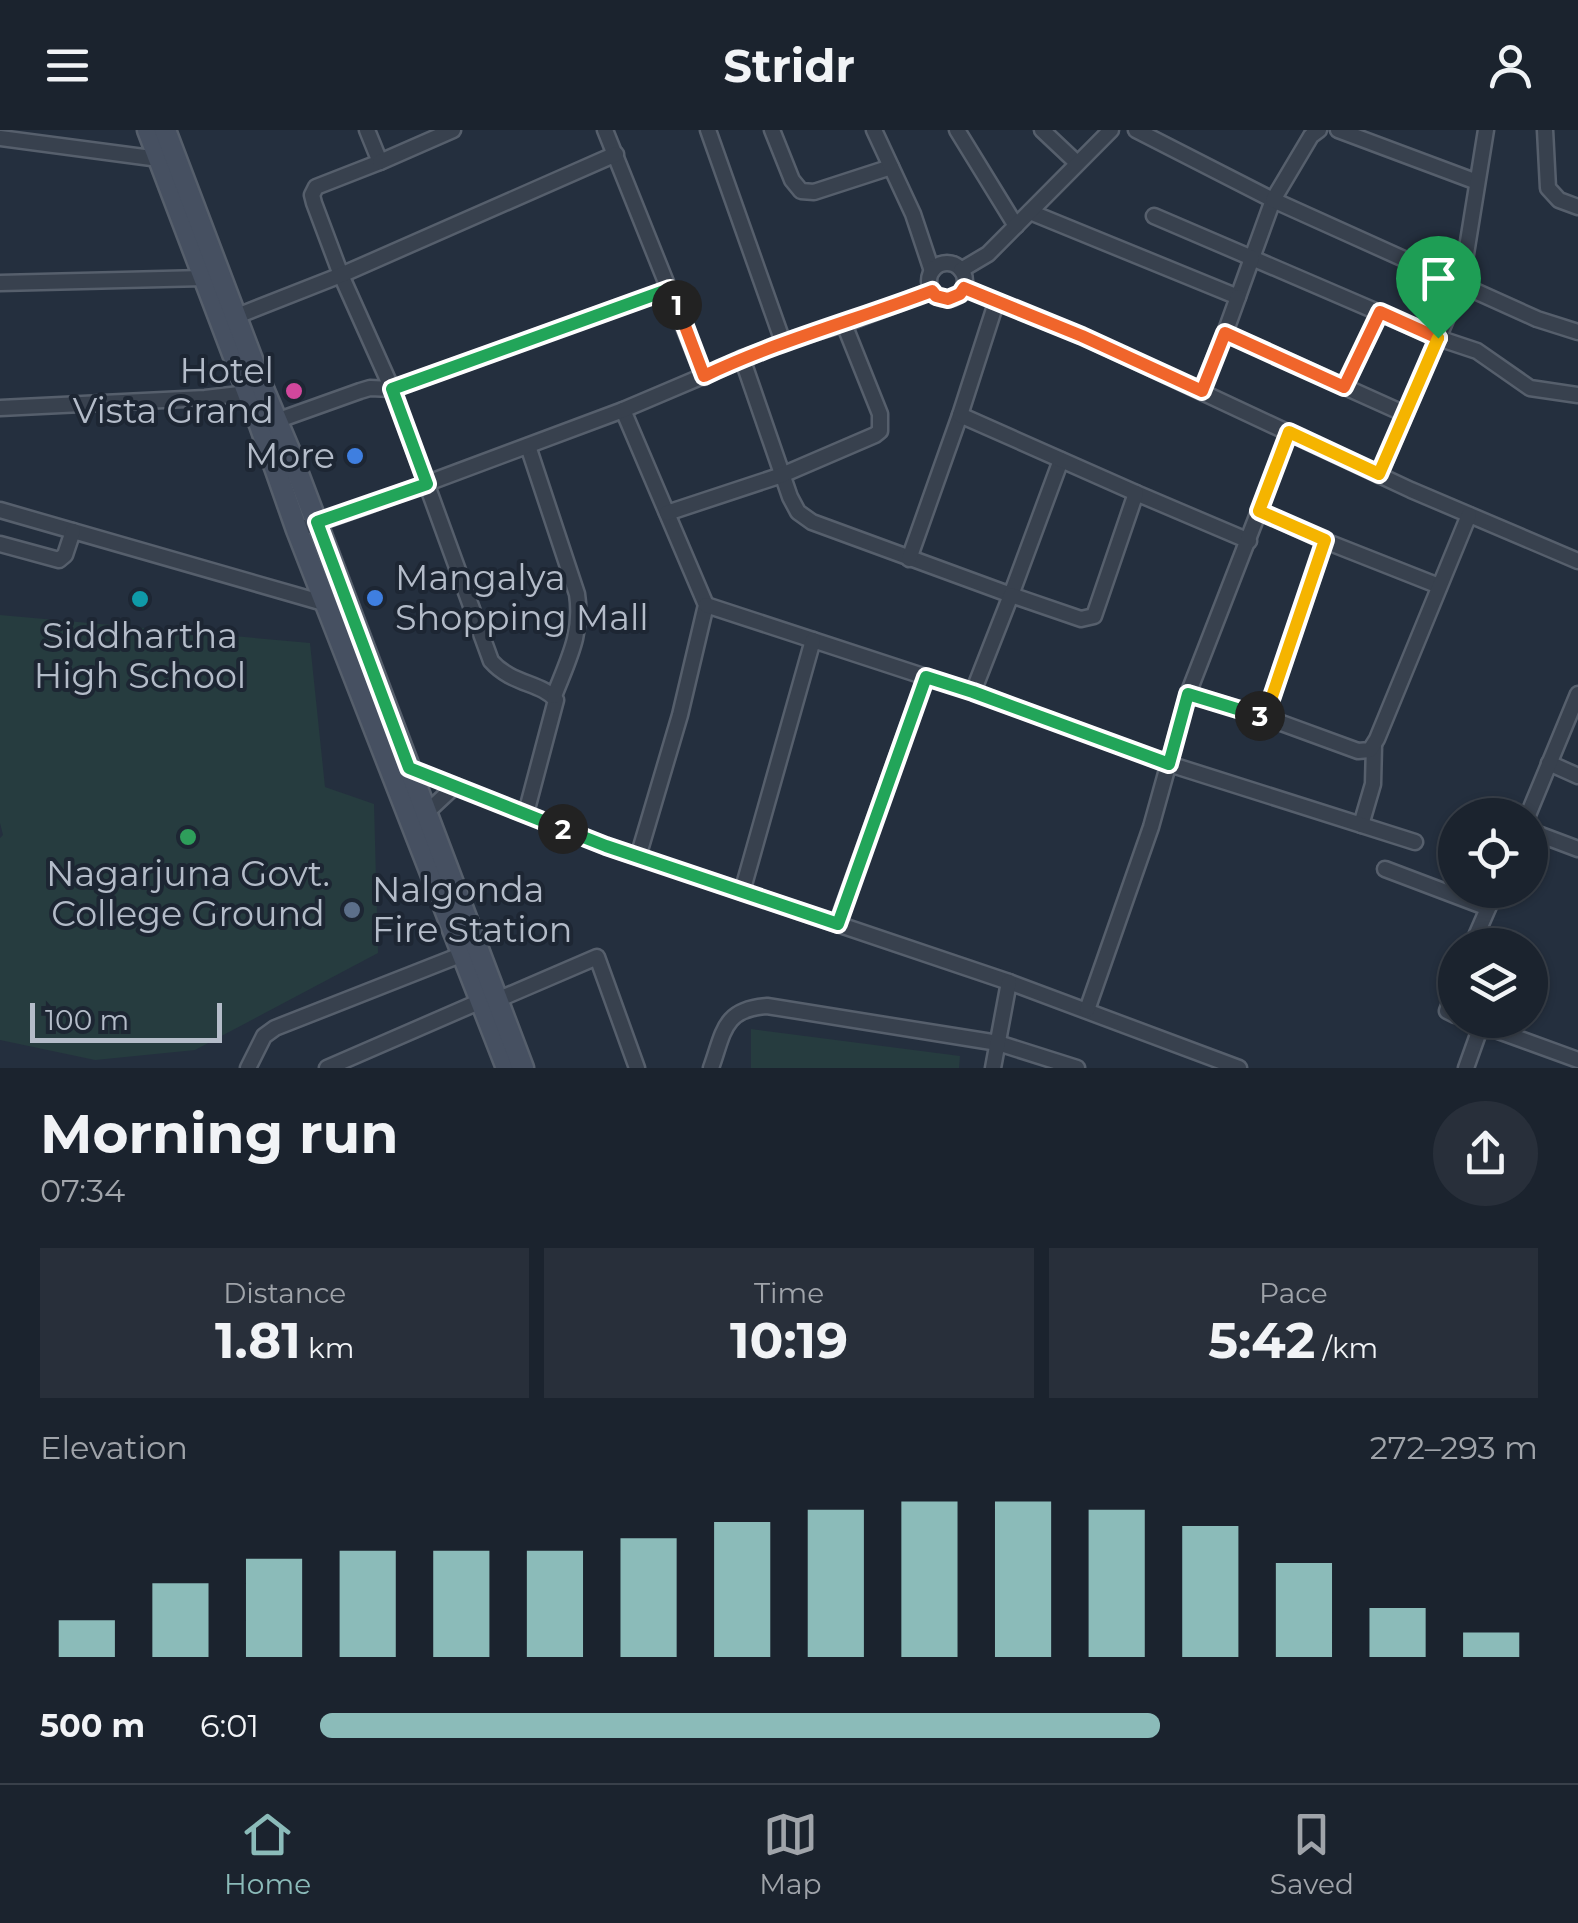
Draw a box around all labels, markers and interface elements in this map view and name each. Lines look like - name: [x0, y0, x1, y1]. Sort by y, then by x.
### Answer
- icon: menu: [40, 38, 95, 93]
- text: Stridr: [723, 38, 855, 93]
- icon: person: [1483, 38, 1538, 93]
- pin: [1396, 236, 1481, 339]
- icon: arrive: [1411, 251, 1466, 306]
- pin: 1: [652, 280, 702, 330]
- text: 1: [672, 288, 682, 322]
- place label: Hotel Vista Grand: [73, 349, 274, 432]
- marker: Hotel Vista Grand: [283, 380, 305, 402]
- place label: More: [245, 434, 335, 477]
- marker: More: [344, 445, 366, 467]
- place label: Mangalya Shopping Mall: [395, 556, 649, 639]
- marker: Mangalya Shopping Mall: [364, 587, 386, 609]
- marker: Siddhartha High School: [129, 588, 151, 610]
- place label: Siddhartha High School: [34, 614, 246, 697]
- pin: 3: [1235, 691, 1285, 741]
- text: 3: [1252, 699, 1268, 733]
- map controls: [1438, 798, 1548, 1038]
- button: locate: [1438, 798, 1548, 908]
- pin: 2: [538, 804, 588, 854]
- text: 2: [555, 812, 571, 846]
- marker: Nagarjuna Govt. College Ground: [177, 826, 199, 848]
- place label: Nagarjuna Govt. College Ground: [46, 852, 330, 935]
- place label: Nalgonda Fire Station: [372, 868, 572, 951]
- marker: Nalgonda Fire Station: [341, 899, 363, 921]
- button: layers: [1438, 928, 1548, 1038]
- scale bar: [30, 998, 222, 1043]
- text: 100 m: [45, 1003, 129, 1037]
- text: Morning run: [40, 1100, 398, 1167]
- button: share: [1433, 1101, 1538, 1206]
- text: 07:34: [40, 1171, 125, 1210]
- text: Distance: [223, 1276, 346, 1310]
- text: Time: [754, 1276, 824, 1310]
- text: Pace: [1259, 1276, 1328, 1310]
- text: 1.81: [215, 1310, 301, 1371]
- text: 10:19: [730, 1310, 848, 1371]
- text: 5:42: [1208, 1310, 1315, 1371]
- text: km: [301, 1331, 354, 1365]
- text: /km: [1315, 1331, 1378, 1365]
- text: Elevation: [40, 1428, 188, 1467]
- text: 272–293 m: [1370, 1428, 1538, 1467]
- text: 500 m: [40, 1706, 145, 1745]
- text: 6:01: [200, 1706, 259, 1745]
- tab: Home: [224, 1807, 311, 1901]
- tab: Map: [759, 1807, 822, 1901]
- tab: Saved: [1270, 1807, 1354, 1901]

